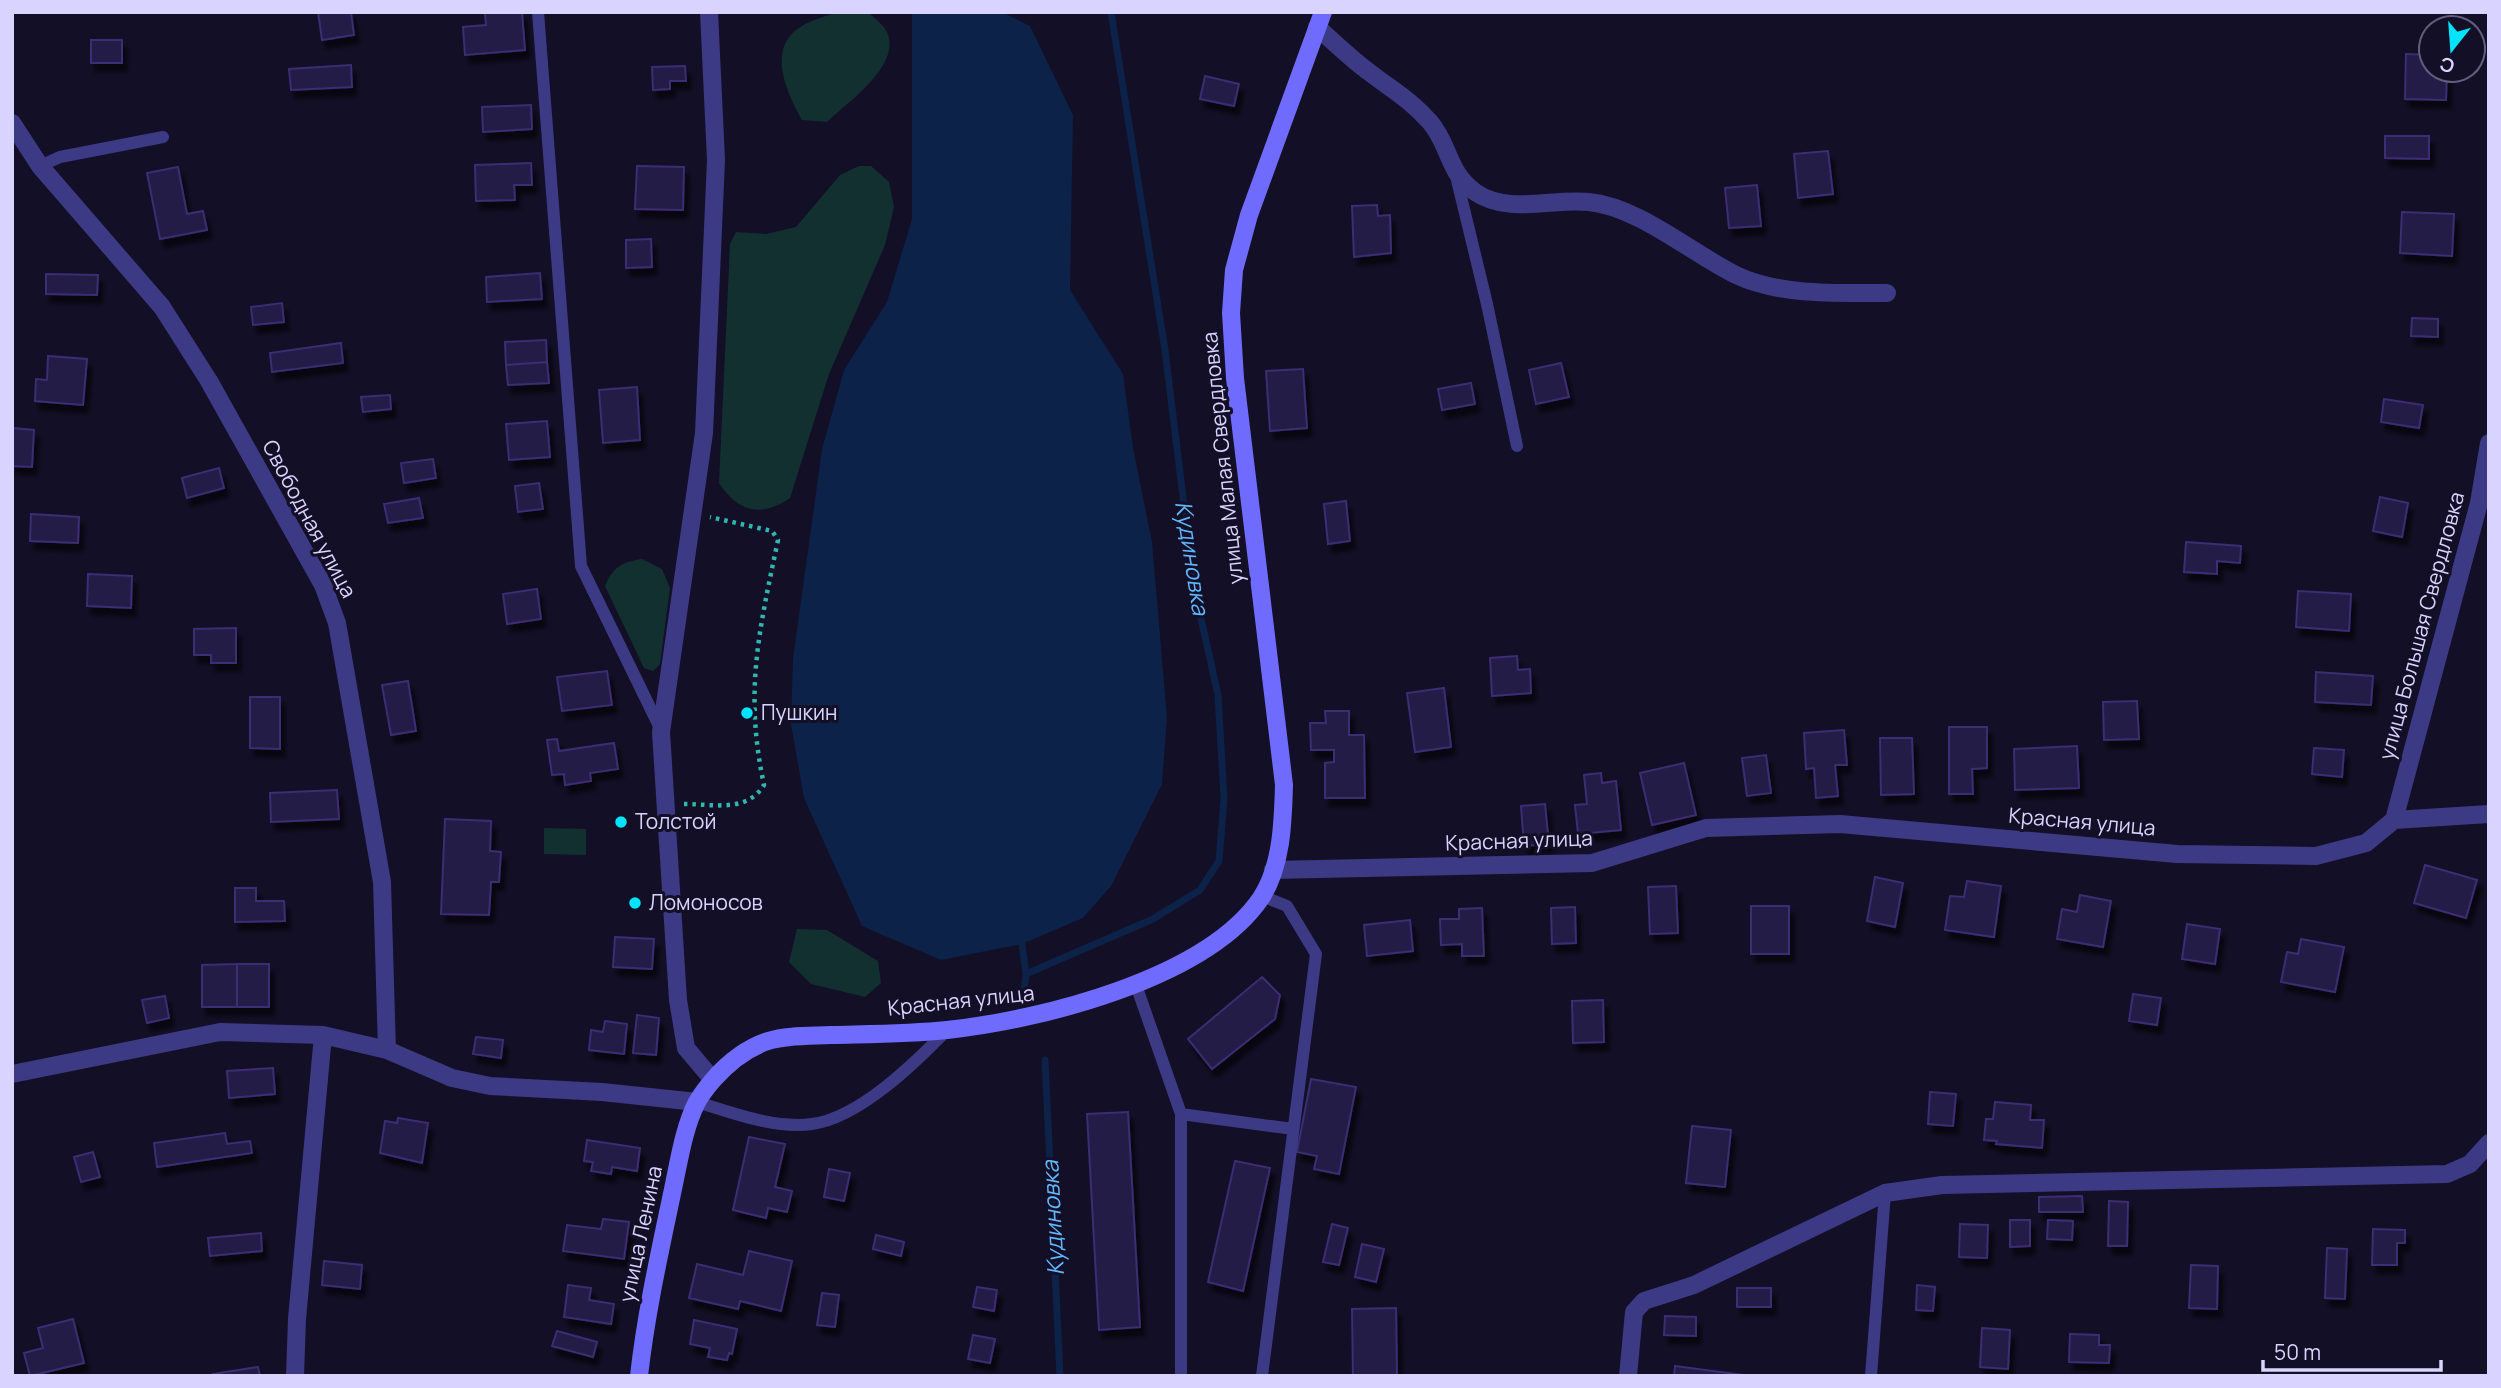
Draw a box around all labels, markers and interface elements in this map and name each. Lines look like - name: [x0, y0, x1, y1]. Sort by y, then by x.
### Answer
- north arrow: [2417, 14, 2487, 84]
- text: С: [2437, 51, 2458, 80]
- street label: улица Малая Свердловка: [1195, 330, 1249, 586]
- street label: Свободная улица: [256, 435, 363, 602]
- street label: улица Большая Свердловка: [2372, 489, 2470, 763]
- water label: Кудиновка: [1168, 499, 1218, 618]
- place label: Пушкин: [761, 698, 837, 726]
- marker: Пушкин: [739, 705, 755, 721]
- street label: Красная улица: [2007, 801, 2157, 841]
- place label: Толстой: [635, 807, 717, 835]
- marker: Толстой: [613, 814, 629, 830]
- street label: Красная улица: [1445, 823, 1593, 857]
- place label: Ломоносов: [649, 888, 763, 916]
- marker: Ломоносов: [627, 895, 643, 911]
- street label: Красная улица: [886, 978, 1036, 1022]
- water label: Кудиновка: [1033, 1159, 1071, 1276]
- street label: улица Ленина: [612, 1163, 668, 1305]
- scale bar: [2263, 1328, 2442, 1372]
- text: 50 m: [2274, 1338, 2321, 1366]

